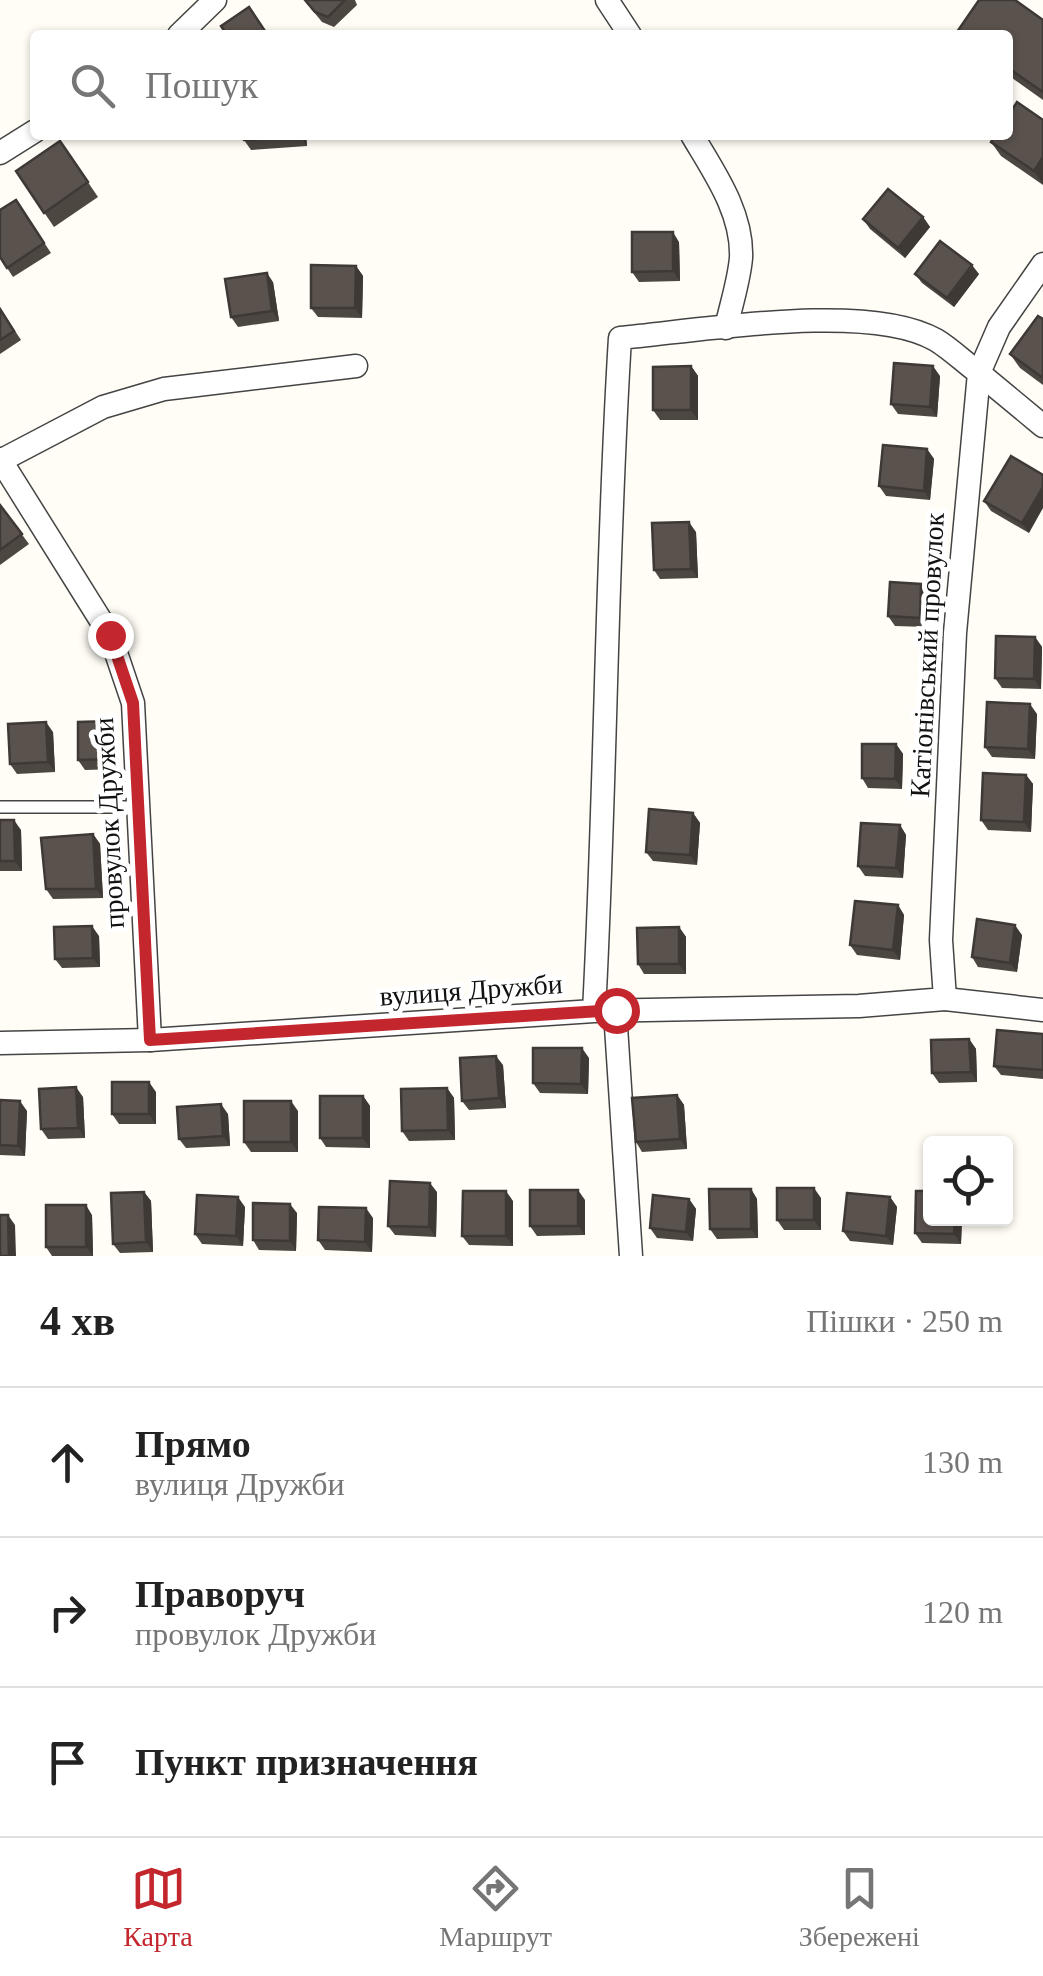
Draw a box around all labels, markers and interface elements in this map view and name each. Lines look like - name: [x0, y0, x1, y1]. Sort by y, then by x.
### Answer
- search box: [30, 30, 1013, 140]
- icon: search: [65, 58, 120, 113]
- text: Пошук: [145, 64, 258, 106]
- street label: Катіонівський провулок: [904, 511, 950, 798]
- route end: [88, 613, 134, 659]
- street label: провулок Дружби: [88, 717, 130, 929]
- street label: вулиця Дружби: [378, 968, 564, 1012]
- route start: [594, 988, 640, 1034]
- map controls: [923, 1136, 1013, 1226]
- button: locate: [923, 1136, 1013, 1226]
- text: 4 хв: [40, 1298, 115, 1344]
- text: Пішки · 250 m: [806, 1303, 1003, 1339]
- text: Прямо: [135, 1423, 251, 1465]
- icon: ahead: [40, 1435, 95, 1490]
- text: 130 m: [922, 1444, 1003, 1480]
- text: вулиця Дружби: [135, 1466, 345, 1502]
- text: Праворуч: [135, 1573, 305, 1615]
- icon: right: [40, 1585, 95, 1640]
- text: 120 m: [922, 1594, 1003, 1630]
- text: провулок Дружби: [135, 1616, 376, 1652]
- icon: arrive: [40, 1735, 95, 1790]
- text: Пункт призначення: [135, 1741, 478, 1783]
- tab: Карта: [123, 1861, 193, 1953]
- tab: Маршрут: [439, 1861, 552, 1953]
- tab: Збережені: [799, 1861, 920, 1953]

